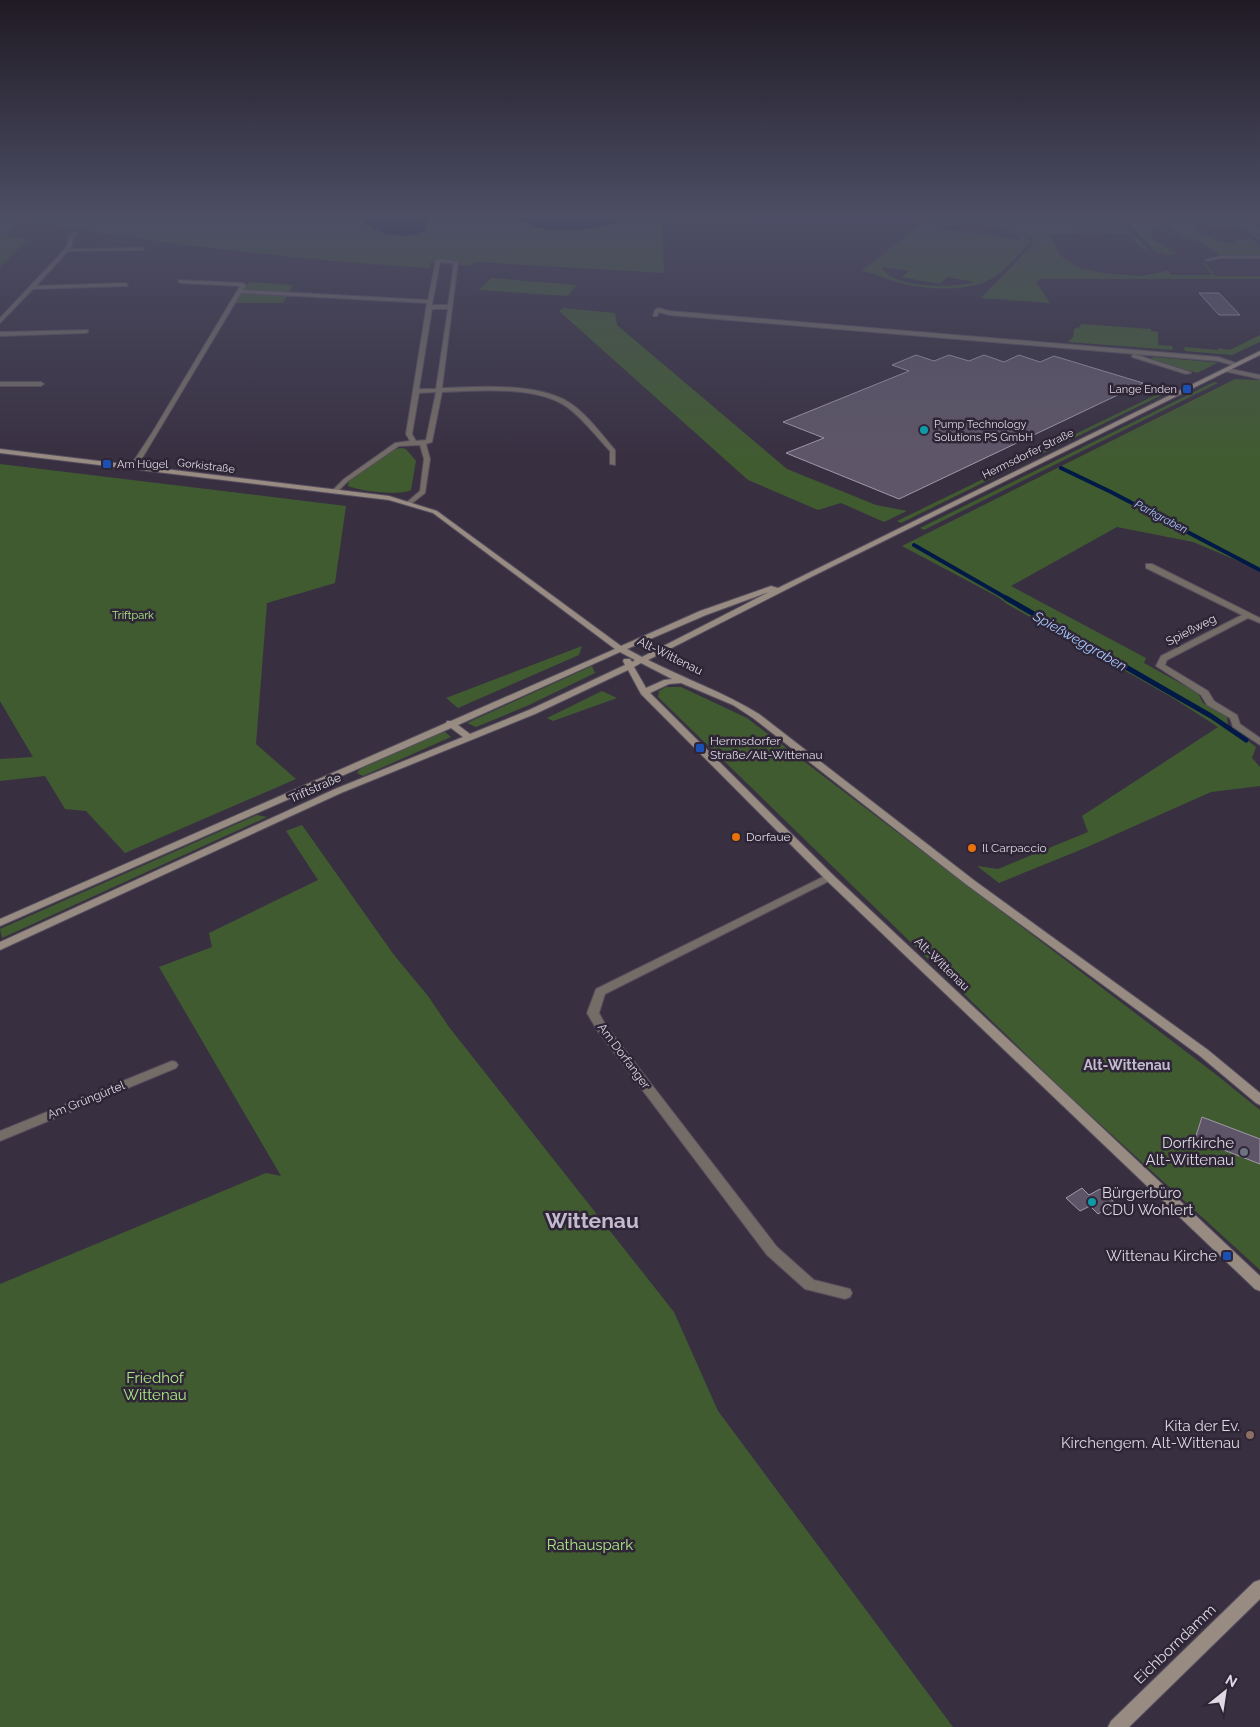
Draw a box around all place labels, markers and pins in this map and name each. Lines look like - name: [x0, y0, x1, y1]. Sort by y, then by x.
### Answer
- place label: Lange Enden: [1109, 383, 1177, 396]
- marker: Lange Enden: [1181, 383, 1193, 395]
- place label: Pump Technology Solutions PS GmbH: [934, 418, 1033, 444]
- marker: Pump Technology Solutions PS GmbH: [918, 424, 930, 436]
- marker: Am Hügel: [101, 458, 113, 470]
- place label: Am Hügel: [117, 458, 168, 471]
- place label: Hermsdorfer Straße/Alt-Wittenau: [710, 734, 823, 762]
- marker: Hermsdorfer Straße/Alt-Wittenau: [694, 742, 706, 754]
- place label: Dorfaue: [746, 830, 791, 844]
- marker: Dorfaue: [730, 831, 742, 843]
- place label: Il Carpaccio: [982, 841, 1047, 855]
- marker: Il Carpaccio: [966, 842, 978, 854]
- place label: Dorfkirche Alt-Wittenau: [1146, 1134, 1234, 1169]
- marker: Dorfkirche Alt-Wittenau: [1238, 1146, 1250, 1158]
- place label: Bürgerbüro CDU Wohlert: [1102, 1184, 1193, 1219]
- marker: Bürgerbüro CDU Wohlert: [1086, 1196, 1098, 1208]
- place label: Wittenau Kirche: [1106, 1247, 1217, 1265]
- marker: Wittenau Kirche: [1221, 1250, 1233, 1262]
- place label: Kita der Ev. Kirchengem. Alt-Wittenau: [1061, 1417, 1240, 1452]
- marker: Kita der Ev. Kirchengem. Alt-Wittenau: [1244, 1429, 1256, 1441]

